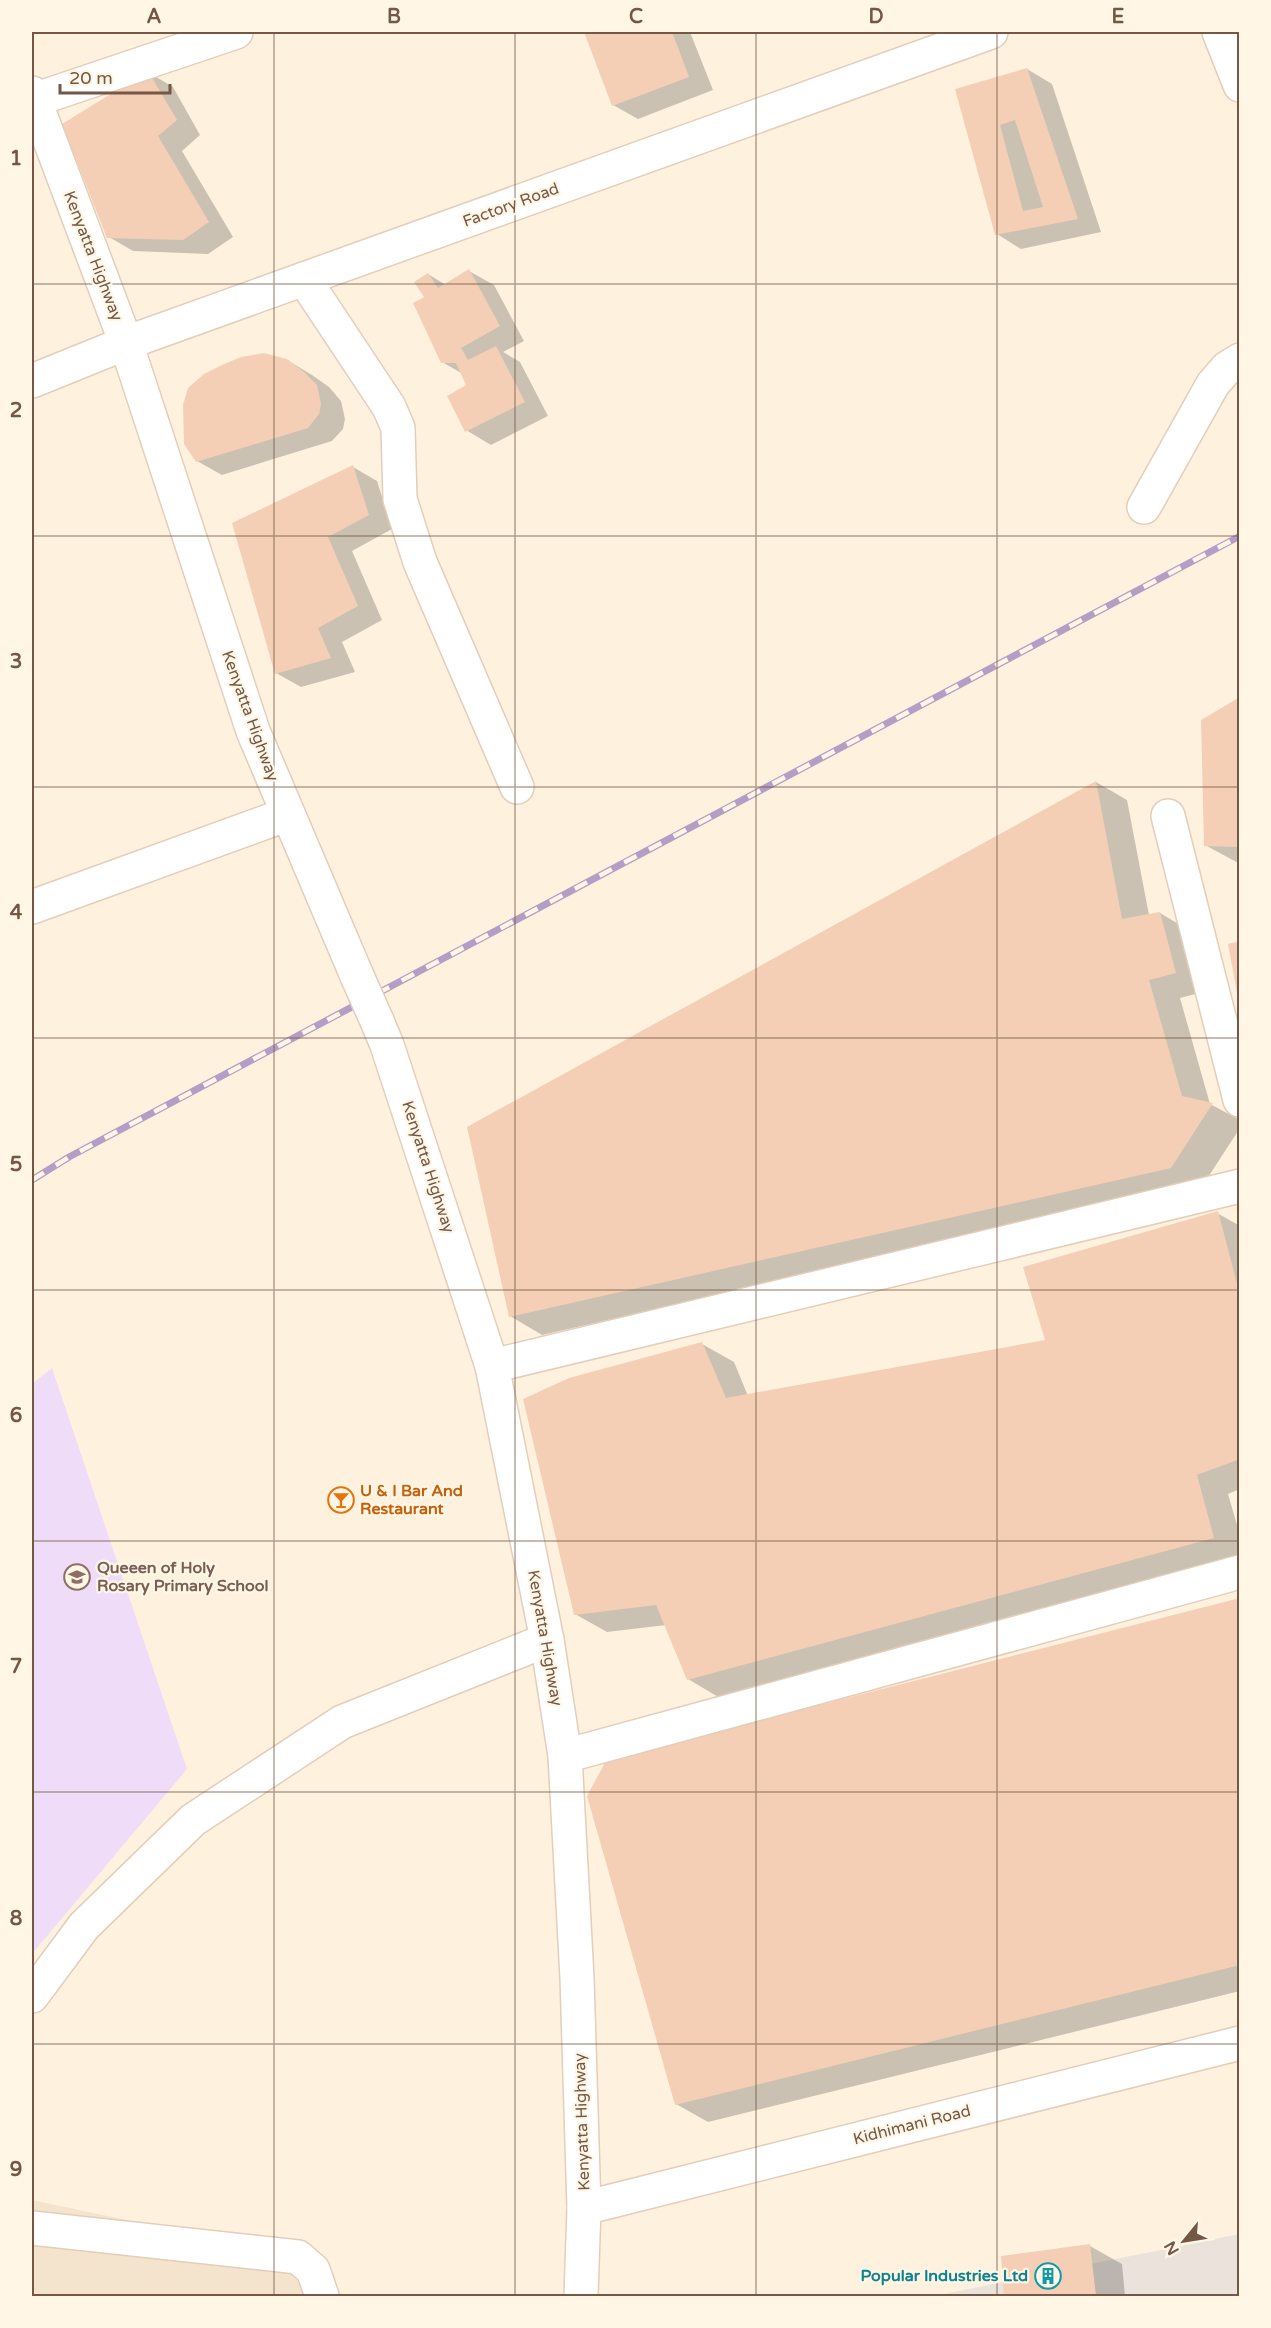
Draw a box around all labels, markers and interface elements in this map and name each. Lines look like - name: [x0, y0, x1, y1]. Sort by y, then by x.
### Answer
- text: A: [147, 5, 162, 29]
- text: B: [387, 5, 401, 29]
- text: C: [629, 5, 643, 29]
- text: D: [868, 5, 884, 29]
- text: E: [1112, 5, 1125, 29]
- scale bar: [60, 57, 170, 95]
- text: 20 m: [69, 67, 113, 89]
- text: 1: [10, 147, 22, 171]
- street label: Factory Road: [460, 178, 562, 232]
- street label: Kenyatta Highway: [59, 188, 127, 324]
- text: 2: [10, 399, 22, 423]
- street label: Kenyatta Highway: [217, 648, 283, 784]
- text: 3: [10, 650, 22, 674]
- text: 4: [10, 901, 23, 925]
- street label: Kenyatta Highway: [397, 1098, 459, 1236]
- text: 5: [10, 1153, 22, 1177]
- text: 6: [10, 1404, 22, 1428]
- place label: U & I Bar And Restaurant: [360, 1481, 463, 1519]
- bar icon: U & I Bar And Restaurant: [326, 1485, 356, 1515]
- place label: Queeen of Holy Rosary Primary School: [97, 1558, 269, 1596]
- school or university icon: Queeen of Holy Rosary Primary School: [62, 1562, 92, 1592]
- street label: Kenyatta Highway: [523, 1568, 567, 1708]
- text: 7: [10, 1655, 22, 1679]
- text: 8: [10, 1907, 22, 1931]
- street label: Kenyatta Highway: [570, 2052, 594, 2191]
- street label: Kidhimani Road: [851, 2101, 973, 2149]
- text: 9: [10, 2158, 22, 2182]
- north arrow: [1154, 2211, 1214, 2271]
- text: N: [1160, 2237, 1184, 2259]
- building icon: Popular Industries Ltd: [1033, 2261, 1063, 2291]
- place label: Popular Industries Ltd: [861, 2266, 1028, 2286]

